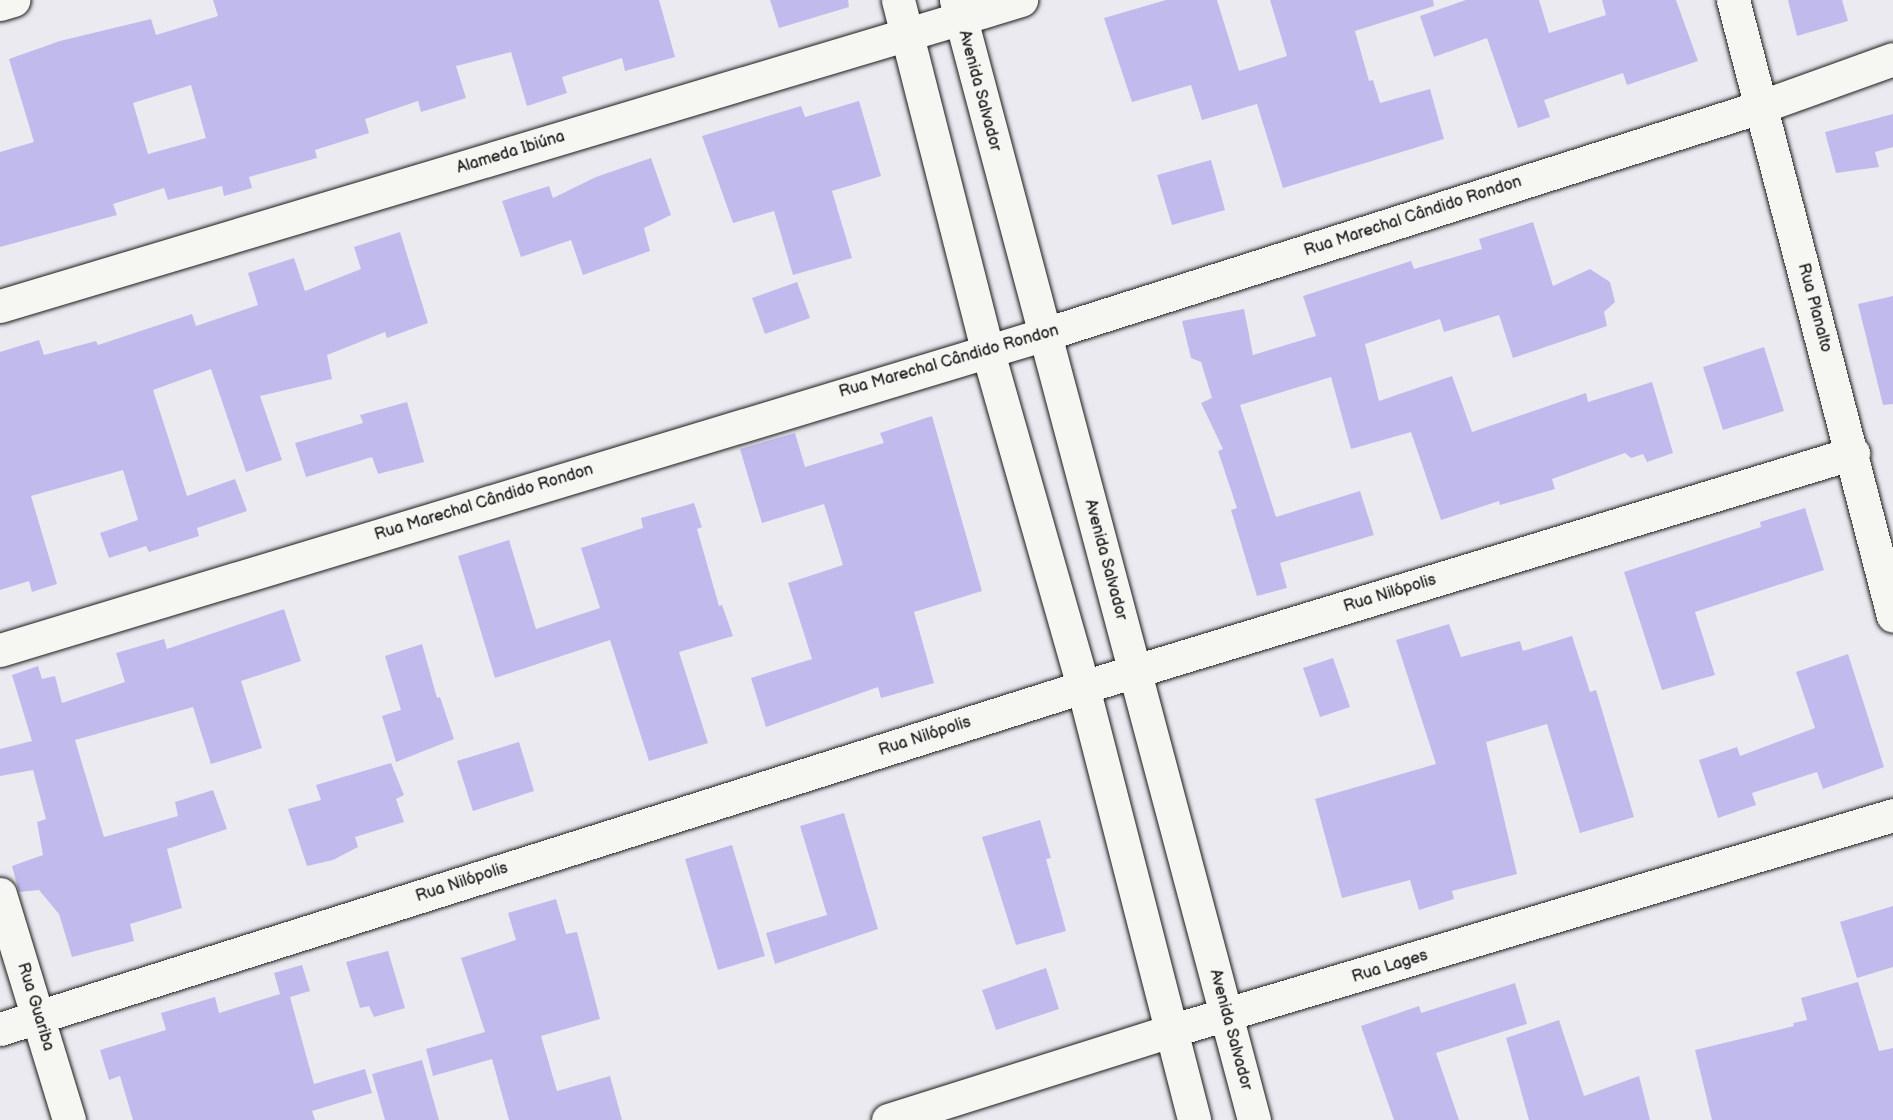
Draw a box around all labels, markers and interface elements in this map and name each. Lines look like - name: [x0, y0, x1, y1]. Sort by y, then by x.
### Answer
- street label: Avenida Salvador: [954, 28, 1004, 154]
- street label: Alameda Ibiúna: [455, 127, 567, 179]
- street label: Rua Marechal Cândido Rondon: [1302, 173, 1524, 261]
- street label: Rua Planalto: [1793, 261, 1835, 355]
- street label: Rua Marechal Cândido Rondon: [837, 321, 1061, 403]
- street label: Rua Marechal Cândido Rondon: [372, 461, 596, 545]
- street label: Avenida Salvador: [1080, 497, 1130, 623]
- street label: Rua Nilópolis: [1341, 571, 1439, 617]
- street label: Rua Nilópolis: [877, 713, 973, 761]
- street label: Rua Nilópolis: [414, 859, 510, 907]
- street label: Rua Lages: [1350, 946, 1430, 988]
- street label: Rua Guariba: [12, 961, 58, 1053]
- street label: Avenida Salvador: [1205, 967, 1255, 1093]

